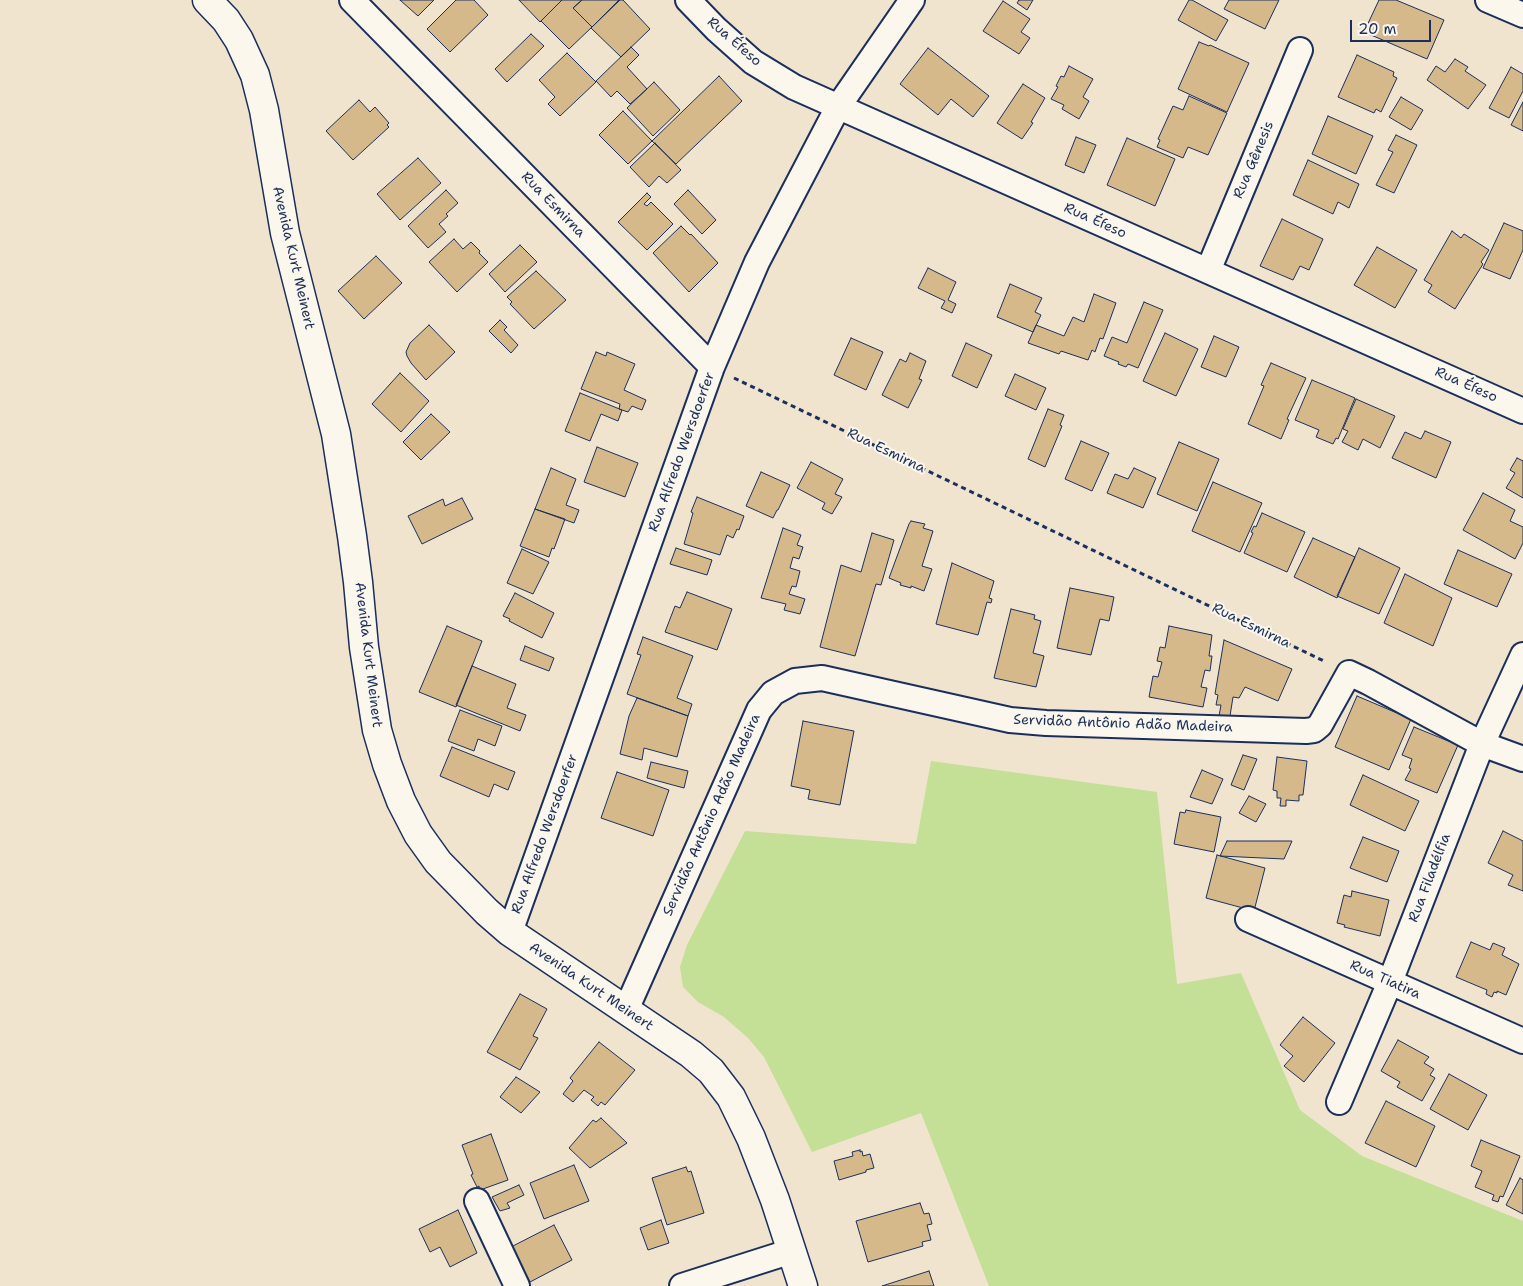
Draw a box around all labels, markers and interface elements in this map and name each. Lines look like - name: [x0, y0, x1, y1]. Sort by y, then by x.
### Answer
- scale bar: [1353, 10, 1434, 42]
- street label: Rua Éfeso: [703, 14, 765, 70]
- text: 20 m: [1358, 19, 1397, 39]
- street label: Rua Gênesis: [1230, 119, 1278, 201]
- street label: Rua Esmirna: [517, 169, 589, 241]
- street label: Avenida Kurt Meinert: [268, 185, 318, 331]
- street label: Rua Éfeso: [1061, 200, 1129, 242]
- street label: Rua Éfeso: [1432, 364, 1500, 406]
- street label: Rua Alfredo Wersdoerfer: [645, 370, 719, 534]
- street label: Rua Esmirna: [844, 425, 928, 477]
- street label: Avenida Kurt Meinert: [351, 581, 385, 729]
- street label: Rua Esmirna: [1209, 600, 1293, 652]
- street label: Servidão Antônio Adão Madeira: [660, 711, 764, 919]
- street label: Servidão Antônio Adão Madeira: [1013, 712, 1233, 736]
- street label: Rua Alfredo Wersdoerfer: [508, 752, 582, 916]
- street label: Rua Filadélfia: [1405, 831, 1455, 925]
- street label: Avenida Kurt Meinert: [526, 939, 656, 1035]
- street label: Rua Tiatira: [1347, 957, 1423, 1003]

